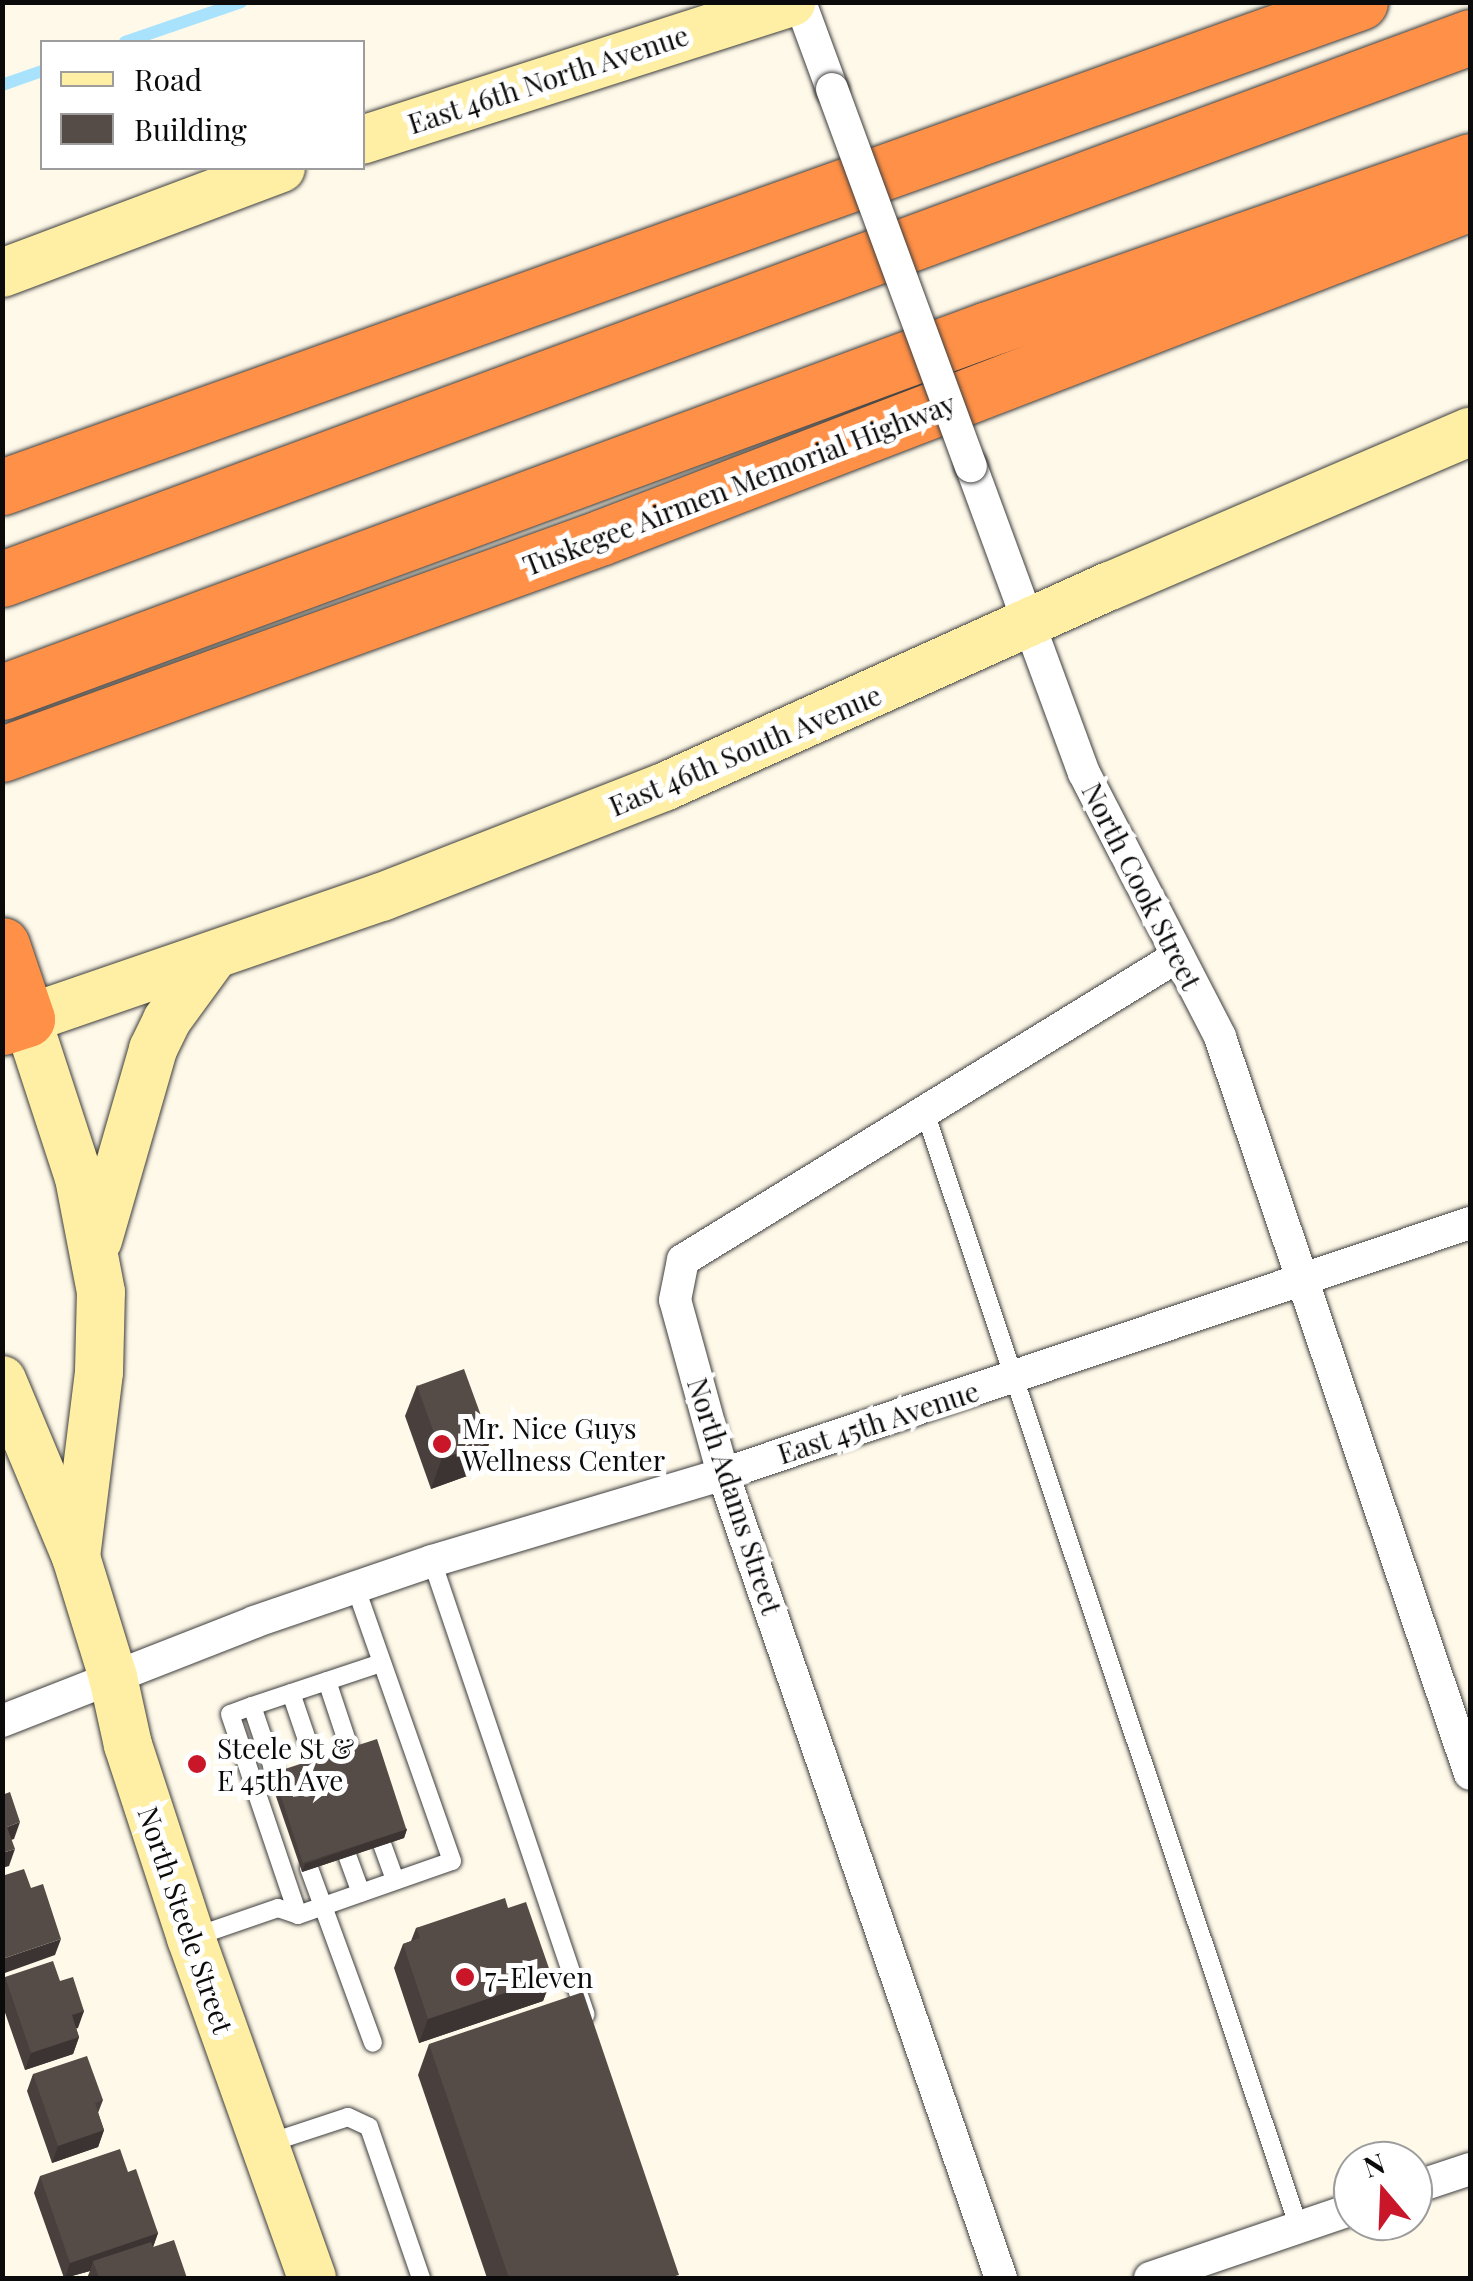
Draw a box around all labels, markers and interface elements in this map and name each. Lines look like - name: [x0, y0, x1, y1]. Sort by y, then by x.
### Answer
- street label: East 46th North Avenue: [403, 17, 693, 141]
- legend: [40, 40, 365, 170]
- text: Road: [134, 59, 202, 99]
- text: Building: [134, 109, 247, 149]
- street label: Tuskegee Airmen Memorial Highway: [518, 386, 960, 582]
- street label: East 46th South Avenue: [603, 677, 887, 823]
- street label: North Cook Street: [1075, 777, 1209, 995]
- street label: North Adams Street: [681, 1373, 789, 1619]
- street label: East 45th Avenue: [772, 1373, 984, 1471]
- place label: Mr. Nice Guys Wellness Center: [462, 1411, 665, 1477]
- marker: Mr. Nice Guys Wellness Center: [431, 1433, 453, 1455]
- place label: Steele St & E 45th Ave: [217, 1731, 355, 1797]
- marker: Steele St & E 45th Ave: [186, 1753, 208, 1775]
- street label: North Steele Street: [131, 1802, 241, 2038]
- place label: 7-Eleven: [485, 1960, 593, 1994]
- marker: 7-Eleven: [454, 1966, 476, 1988]
- north arrow: [1333, 2141, 1433, 2241]
- text: N: [1358, 2143, 1389, 2185]

